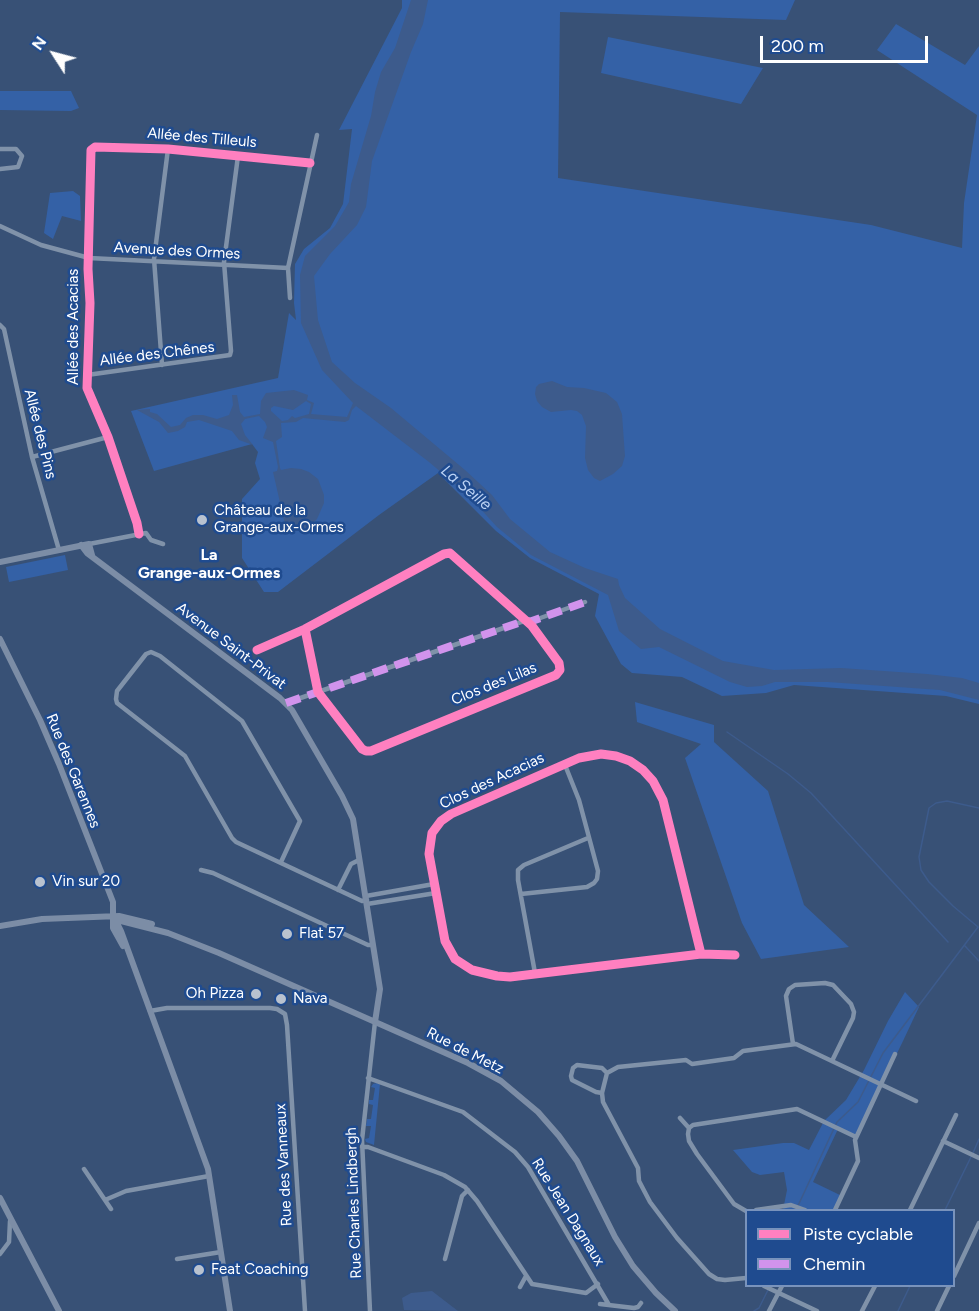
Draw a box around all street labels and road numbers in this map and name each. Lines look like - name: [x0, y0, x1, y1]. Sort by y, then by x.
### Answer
- street label: Allée des Tilleuls: [147, 124, 257, 152]
- street label: Avenue des Ormes: [113, 239, 241, 263]
- street label: Allée des Acacias: [65, 269, 83, 385]
- street label: Allée des Chênes: [99, 338, 215, 370]
- street label: Allée des Pins: [20, 387, 60, 481]
- street label: Avenue Saint-Privat: [172, 599, 290, 693]
- street label: Clos des Lilas: [449, 659, 539, 709]
- street label: Rue des Garennes: [42, 711, 104, 831]
- street label: Clos des Acacias: [437, 749, 547, 813]
- street label: Rue de Metz: [423, 1024, 507, 1078]
- street label: Rue des Vanneaux: [272, 1103, 296, 1227]
- street label: Rue Charles Lindbergh: [342, 1127, 366, 1279]
- street label: Rue Jean Dagnaux: [528, 1155, 608, 1269]

